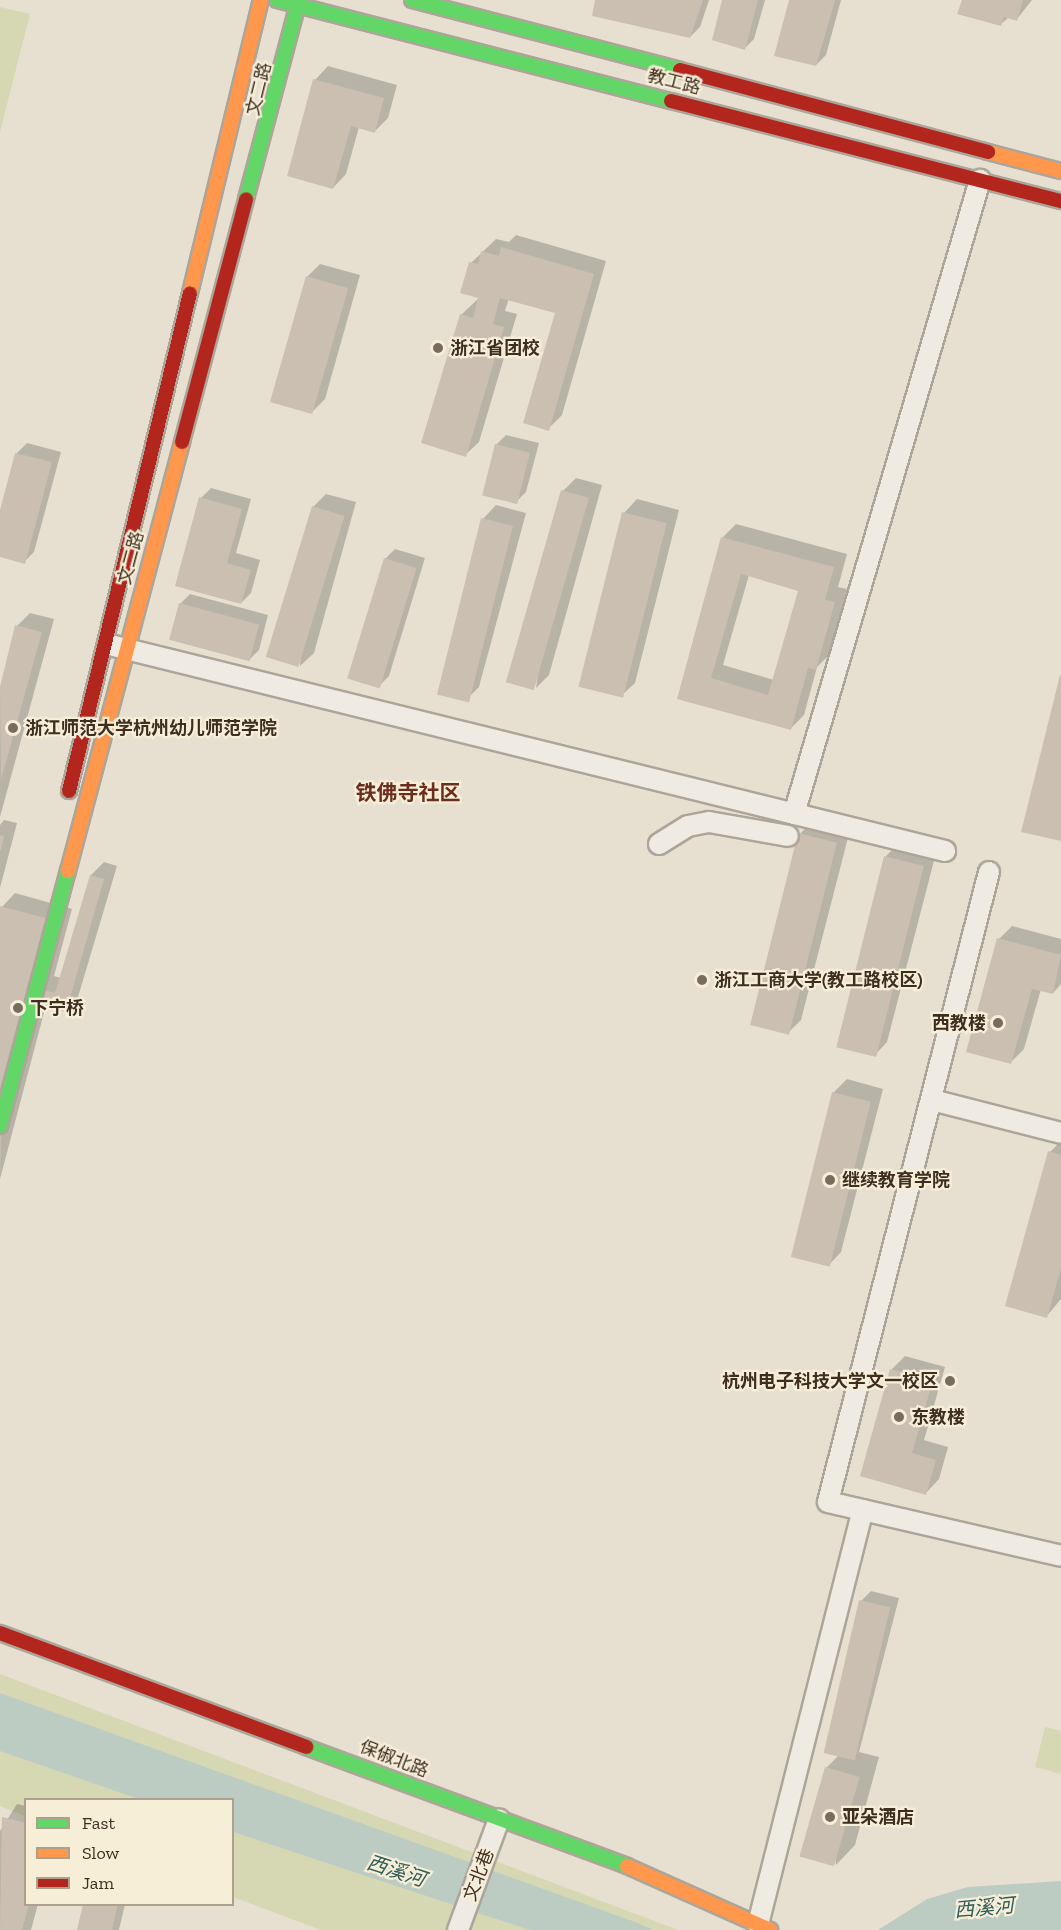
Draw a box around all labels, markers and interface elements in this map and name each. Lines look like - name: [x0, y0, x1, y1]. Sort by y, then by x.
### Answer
- street label: 文二路: [242, 60, 276, 118]
- street label: 教工路: [645, 65, 703, 99]
- place label: 浙江省团校: [450, 337, 540, 359]
- marker: 浙江省团校: [431, 341, 445, 355]
- street label: 文二路: [114, 529, 148, 587]
- place label: 浙江师范大学杭州幼儿师范学院: [25, 717, 277, 739]
- marker: 浙江师范大学杭州幼儿师范学院: [6, 721, 20, 735]
- district label: 铁佛寺社区: [356, 780, 460, 806]
- place label: 浙江工商大学(教工路校区): [714, 969, 922, 991]
- marker: 浙江工商大学(教工路校区): [695, 973, 709, 987]
- place label: 下宁桥: [30, 997, 84, 1019]
- marker: 下宁桥: [11, 1001, 25, 1015]
- place label: 西教楼: [932, 1012, 986, 1034]
- marker: 西教楼: [991, 1016, 1005, 1030]
- place label: 继续教育学院: [842, 1169, 950, 1191]
- marker: 继续教育学院: [823, 1173, 837, 1187]
- place label: 杭州电子科技大学文一校区: [722, 1370, 938, 1392]
- marker: 杭州电子科技大学文一校区: [943, 1374, 957, 1388]
- place label: 东教楼: [911, 1406, 965, 1428]
- marker: 东教楼: [892, 1410, 906, 1424]
- street label: 保俶北路: [357, 1736, 431, 1782]
- legend: [24, 1798, 234, 1906]
- place label: 亚朵酒店: [842, 1806, 914, 1828]
- marker: 亚朵酒店: [823, 1810, 837, 1824]
- text: Fast: [82, 1812, 115, 1834]
- text: Slow: [82, 1842, 119, 1864]
- street label: 文北巷: [459, 1846, 499, 1904]
- water label: 西溪河: [364, 1850, 428, 1892]
- text: Jam: [82, 1872, 114, 1894]
- water label: 西溪河: [953, 1893, 1015, 1923]

